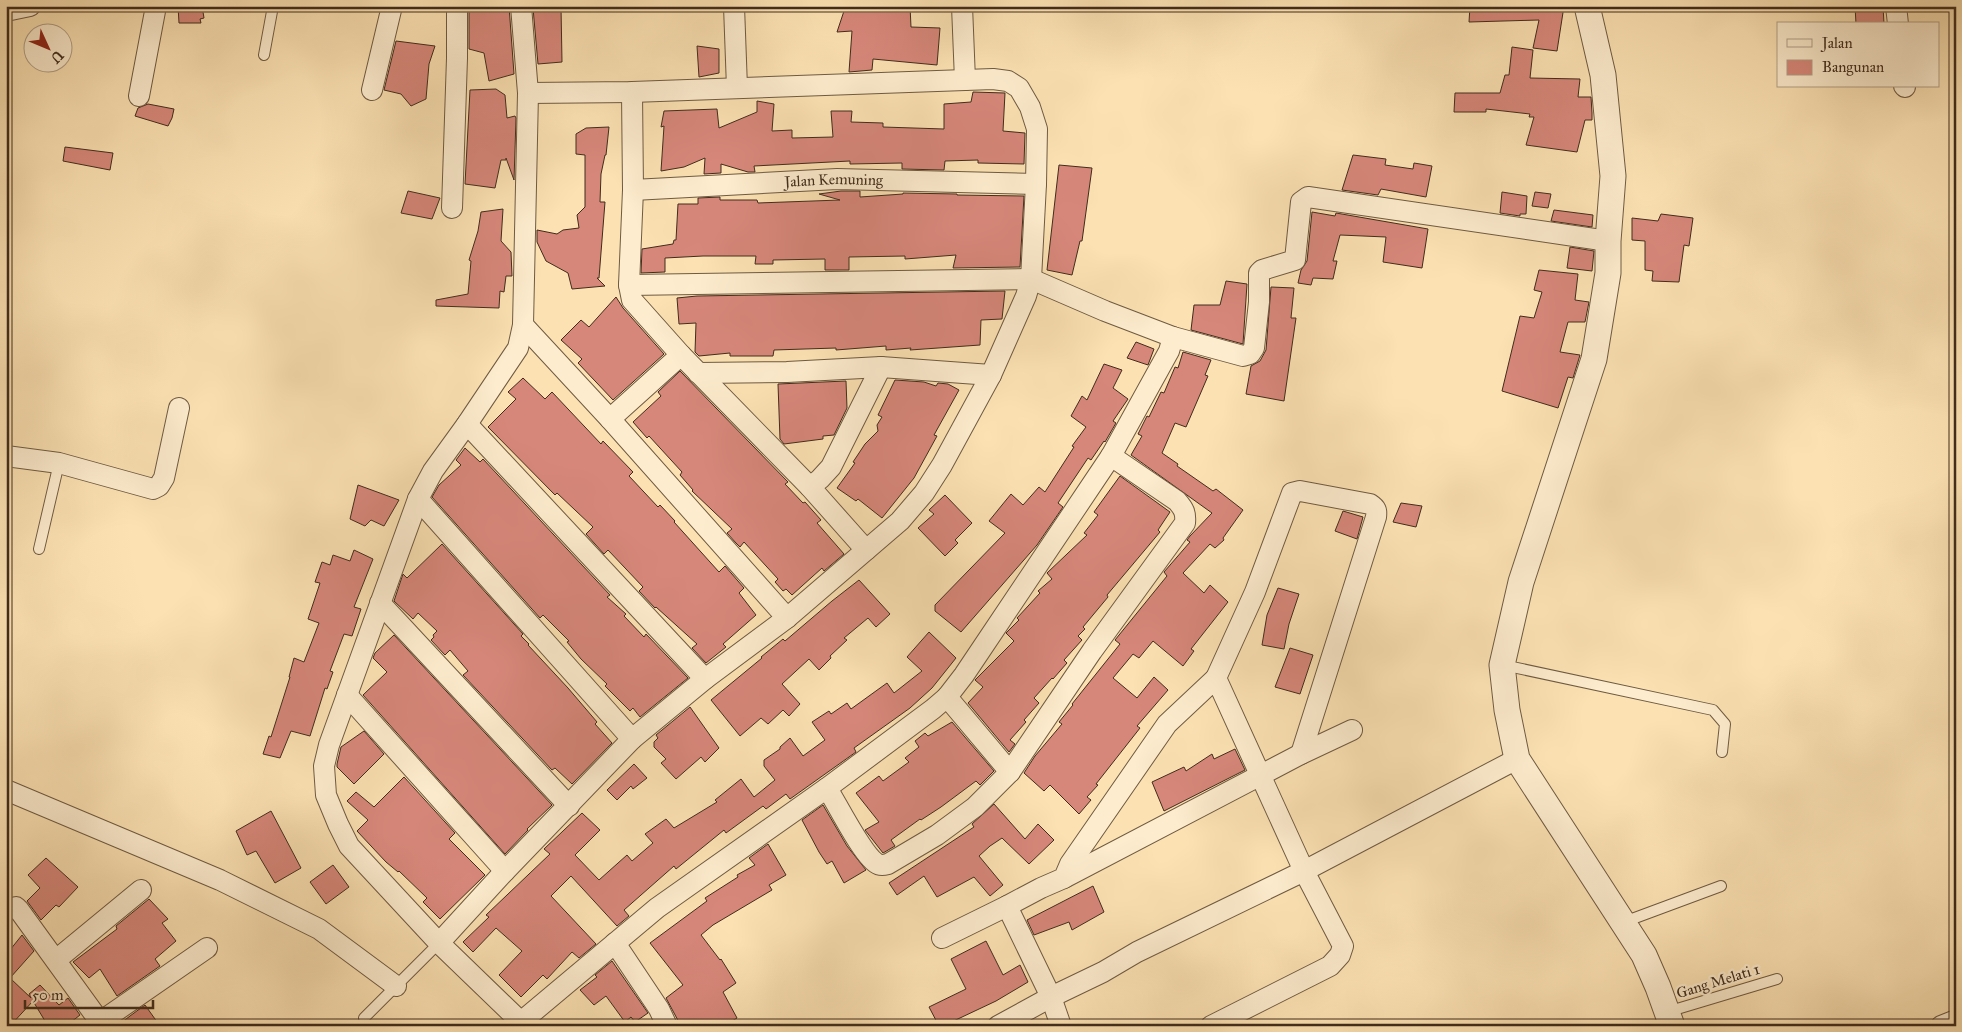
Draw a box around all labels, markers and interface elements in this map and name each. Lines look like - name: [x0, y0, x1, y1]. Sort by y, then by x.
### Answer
- north arrow: [22, 22, 72, 72]
- legend: [1777, 22, 1940, 88]
- text: Jalan: [1820, 34, 1853, 53]
- text: U: [46, 47, 67, 67]
- text: Bangunan: [1822, 58, 1884, 76]
- street label: Jalan Kemuning: [782, 170, 884, 192]
- street label: Gang Melati 1: [1674, 960, 1762, 1002]
- scale bar: [25, 977, 152, 1009]
- text: 50 m: [32, 986, 64, 1004]

